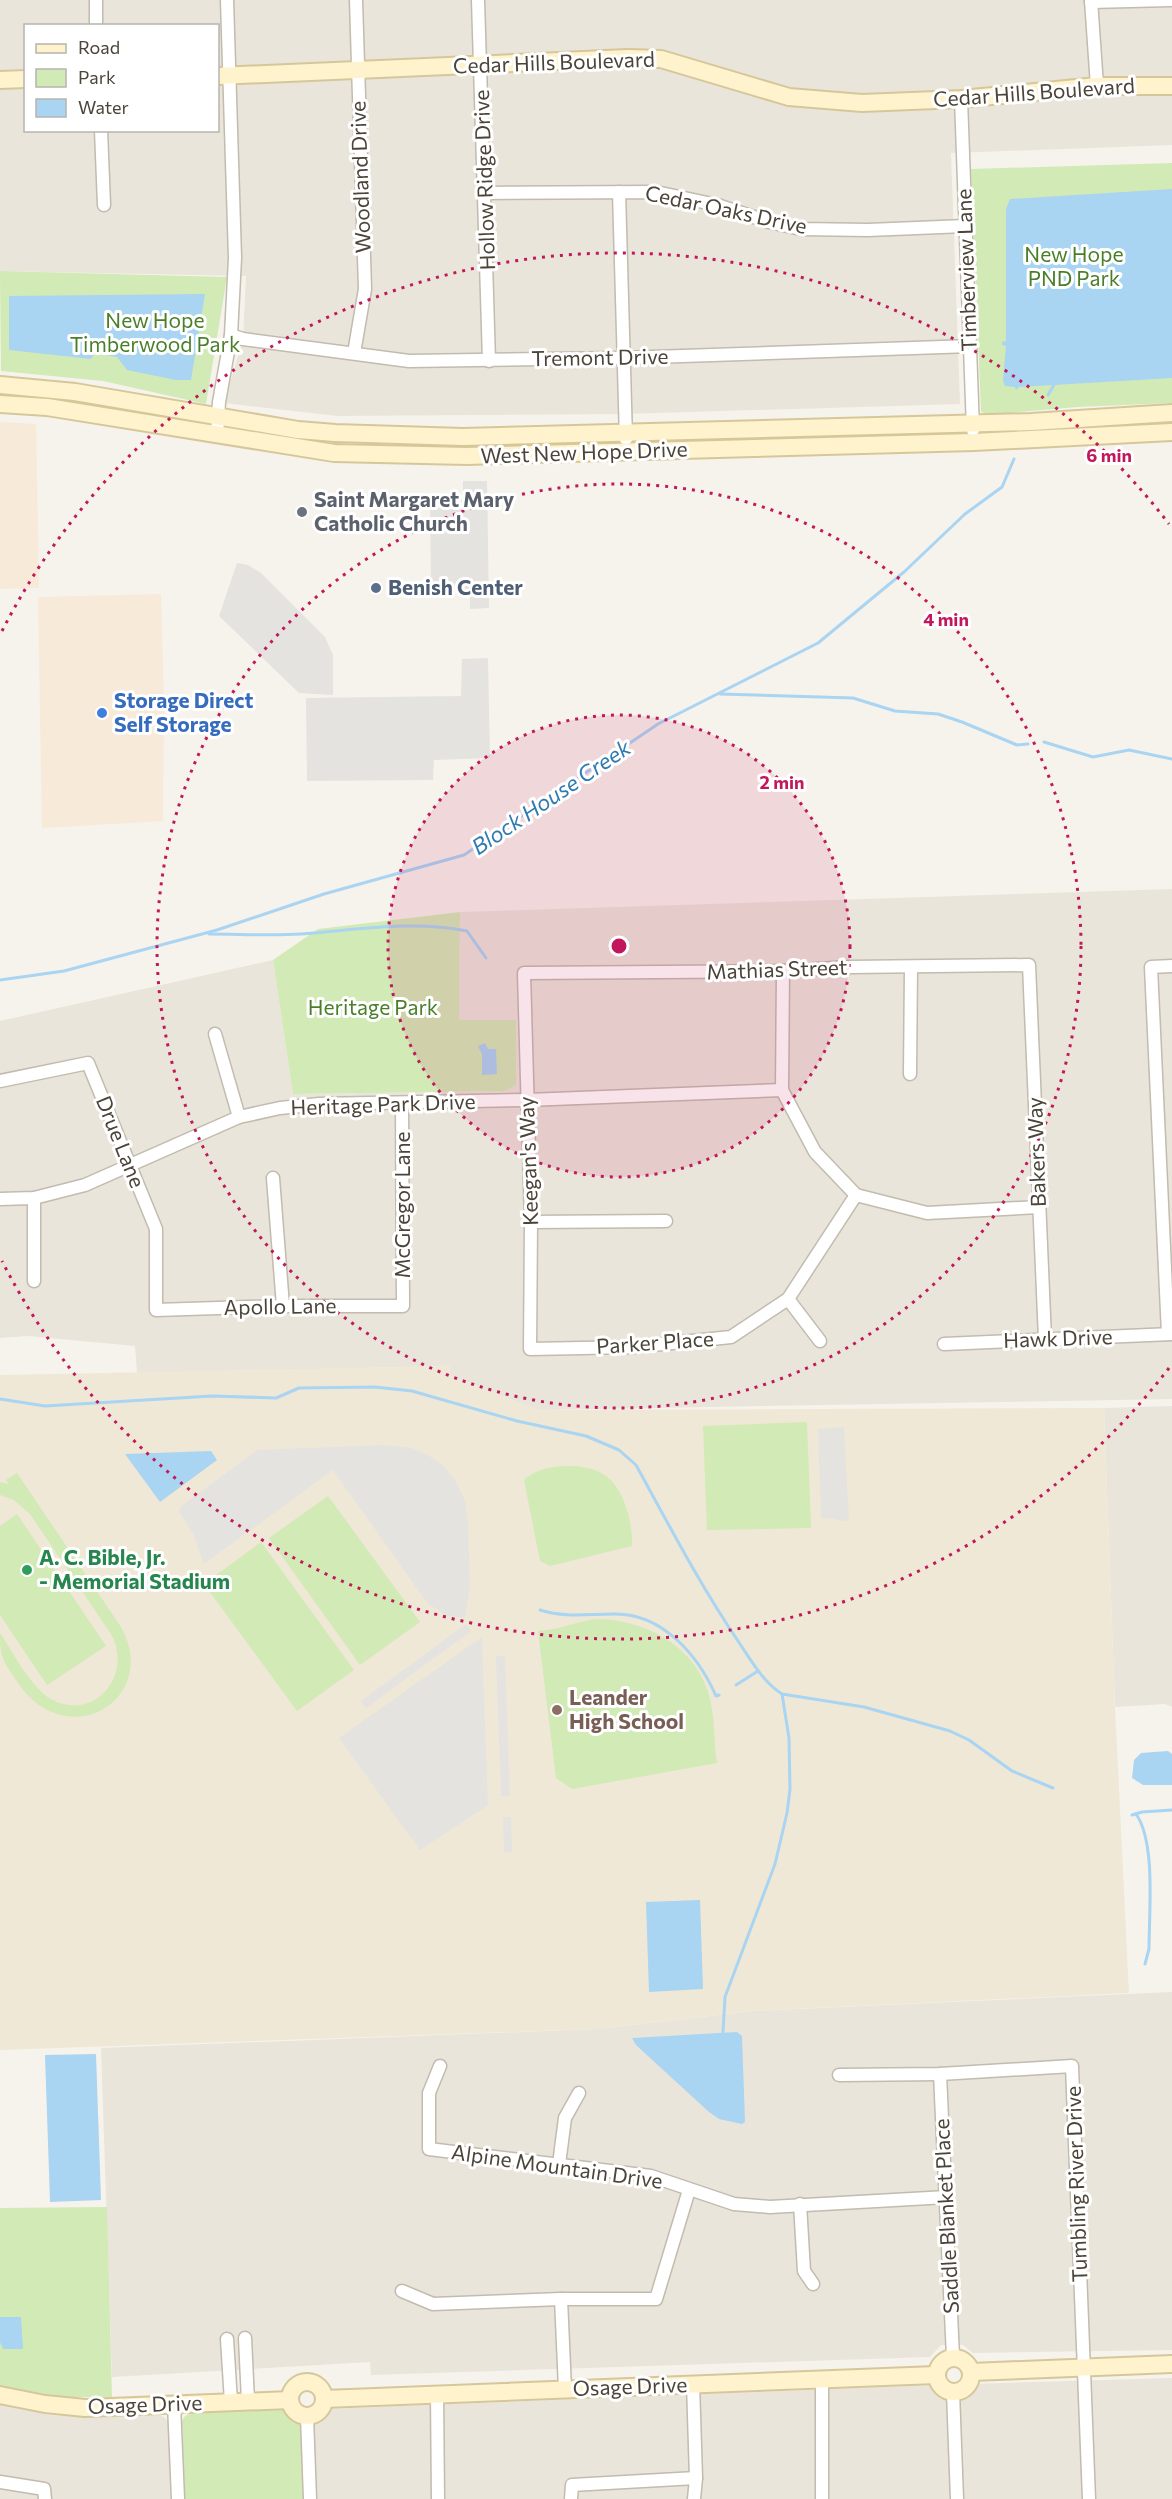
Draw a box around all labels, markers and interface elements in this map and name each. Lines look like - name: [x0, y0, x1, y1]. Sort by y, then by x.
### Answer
- legend: [24, 24, 219, 132]
- text: Road: [78, 36, 120, 58]
- street label: Cedar Hills Boulevard: [453, 45, 655, 78]
- text: Park: [78, 66, 116, 88]
- street label: Cedar Hills Boulevard: [932, 72, 1136, 111]
- street label: Hollow Ridge Drive: [468, 89, 499, 271]
- text: Water: [78, 96, 129, 118]
- street label: Woodland Drive: [344, 100, 375, 254]
- street label: Cedar Oaks Drive: [643, 179, 810, 238]
- street label: Timberview Lane: [950, 188, 981, 352]
- park label: New Hope PND Park: [1024, 241, 1124, 290]
- park label: New Hope Timberwood Park: [70, 307, 240, 356]
- street label: Tremont Drive: [531, 343, 669, 370]
- street label: West New Hope Drive: [480, 435, 688, 468]
- text: 6 min: [1086, 444, 1132, 466]
- place label: Saint Margaret Mary Catholic Church: [314, 486, 515, 535]
- marker: Saint Margaret Mary Catholic Church: [295, 505, 309, 519]
- place label: Benish Center: [388, 574, 523, 599]
- marker: Benish Center: [369, 581, 383, 595]
- text: 4 min: [923, 608, 969, 630]
- place label: Storage Direct Self Storage: [114, 687, 254, 736]
- marker: Storage Direct Self Storage: [95, 706, 109, 720]
- water label: Block House Creek: [466, 733, 636, 860]
- text: 2 min: [760, 771, 804, 793]
- centre of rings: [609, 936, 629, 956]
- street label: Mathias Street: [706, 954, 848, 983]
- park label: Heritage Park: [308, 994, 438, 1019]
- street label: Heritage Park Drive: [290, 1088, 476, 1119]
- street label: Drue Lane: [92, 1092, 151, 1191]
- street label: Keegan's Way: [513, 1096, 542, 1226]
- street label: Bakers Way: [1021, 1097, 1050, 1207]
- street label: McGregor Lane: [389, 1131, 414, 1279]
- street label: Apollo Lane: [223, 1292, 337, 1319]
- street label: Hawk Drive: [1003, 1323, 1113, 1352]
- street label: Parker Place: [595, 1325, 715, 1358]
- place label: A. C. Bible, Jr. - Memorial Stadium: [39, 1544, 230, 1593]
- marker: A. C. Bible, Jr. - Memorial Stadium: [20, 1563, 34, 1577]
- place label: Leander High School: [569, 1684, 684, 1733]
- marker: Leander High School: [550, 1703, 564, 1717]
- street label: Tumbling River Drive: [1060, 2085, 1091, 2283]
- street label: Saddle Blanket Place: [928, 2118, 963, 2314]
- street label: Alpine Mountain Drive: [450, 2138, 664, 2193]
- street label: Osage Drive: [572, 2371, 688, 2400]
- street label: Osage Drive: [87, 2389, 203, 2418]

